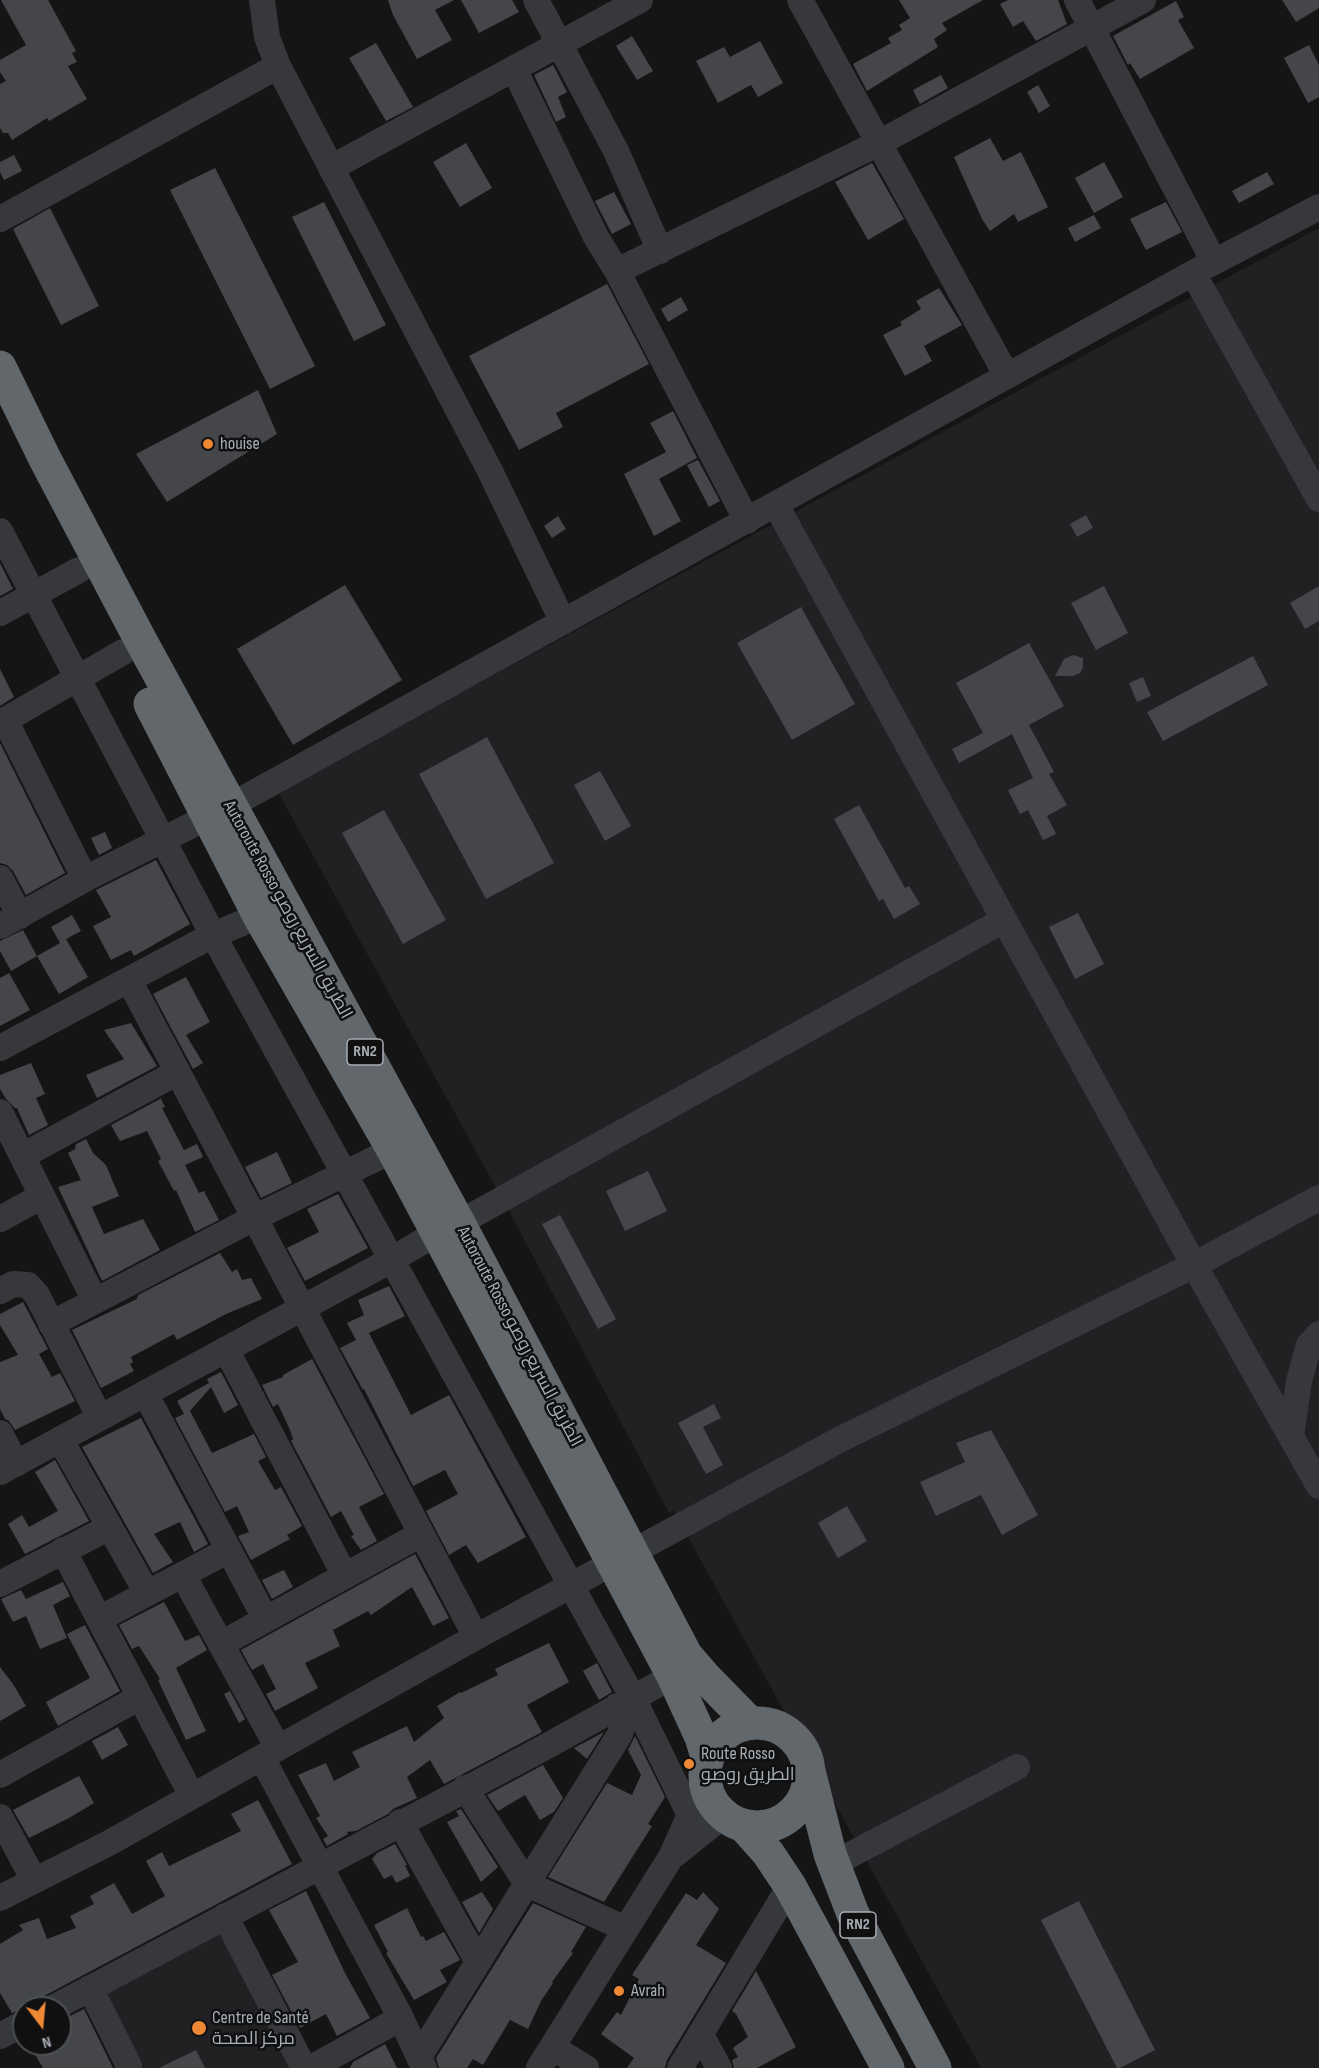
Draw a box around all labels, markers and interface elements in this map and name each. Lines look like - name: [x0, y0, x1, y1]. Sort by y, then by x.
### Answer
- place label: houise: [220, 433, 260, 455]
- marker: houise: [201, 437, 215, 451]
- street label: Autoroute Rosso الطريق السريع روصو: [218, 797, 356, 1023]
- road number: RN2: [347, 1039, 383, 1065]
- street label: Autoroute Rosso الطريق السريع روصو: [452, 1223, 586, 1451]
- place label: Route Rosso الطريق روصو: [701, 1743, 795, 1786]
- marker: Route Rosso الطريق روصو: [682, 1757, 696, 1771]
- road number: RN2: [840, 1912, 876, 1938]
- place label: Avrah: [631, 1980, 665, 2002]
- marker: Avrah: [612, 1984, 626, 1998]
- north arrow: [12, 1996, 72, 2056]
- place label: Centre de Santé مركز الصحة: [212, 2007, 309, 2050]
- marker: Centre de Santé مركز الصحة: [190, 2019, 208, 2037]
- text: N: [40, 2032, 53, 2052]

